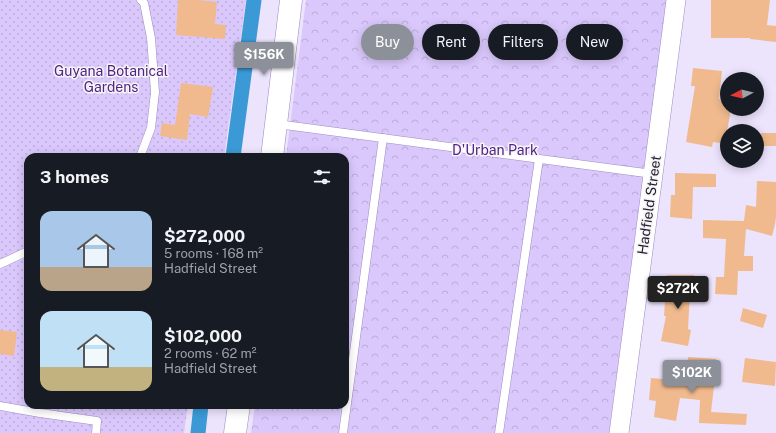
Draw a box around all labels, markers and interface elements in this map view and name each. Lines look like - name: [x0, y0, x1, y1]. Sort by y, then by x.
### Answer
- chip: Buy: [361, 24, 414, 60]
- chip: Rent: [422, 24, 480, 60]
- chip: Filters: [488, 24, 558, 60]
- chip: New: [566, 24, 623, 60]
- pin: $156K: [236, 42, 292, 76]
- text: $156K: [243, 47, 285, 62]
- park label: Guyana Botanical Gardens: [54, 63, 168, 95]
- north arrow: [720, 72, 764, 116]
- map controls: [720, 72, 764, 168]
- button: layers: [720, 124, 764, 168]
- park label: D'Urban Park: [452, 142, 538, 158]
- street label: Hadfield Street: [634, 154, 664, 256]
- icon: filters: [311, 166, 333, 188]
- text: 3 homes: [40, 167, 109, 187]
- text: $272,000: [164, 226, 245, 246]
- icon: home: [72, 227, 120, 275]
- text: 5 rooms · 168 m²: [164, 246, 263, 261]
- text: Hadfield Street: [164, 261, 257, 276]
- pin: $272K: [650, 276, 706, 310]
- text: $272K: [657, 281, 699, 296]
- text: $102,000: [164, 326, 242, 346]
- icon: home: [72, 327, 120, 375]
- text: 2 rooms · 62 m²: [164, 346, 257, 361]
- pin: $102K: [664, 360, 720, 394]
- text: Hadfield Street: [164, 361, 257, 376]
- text: $102K: [672, 365, 712, 380]

